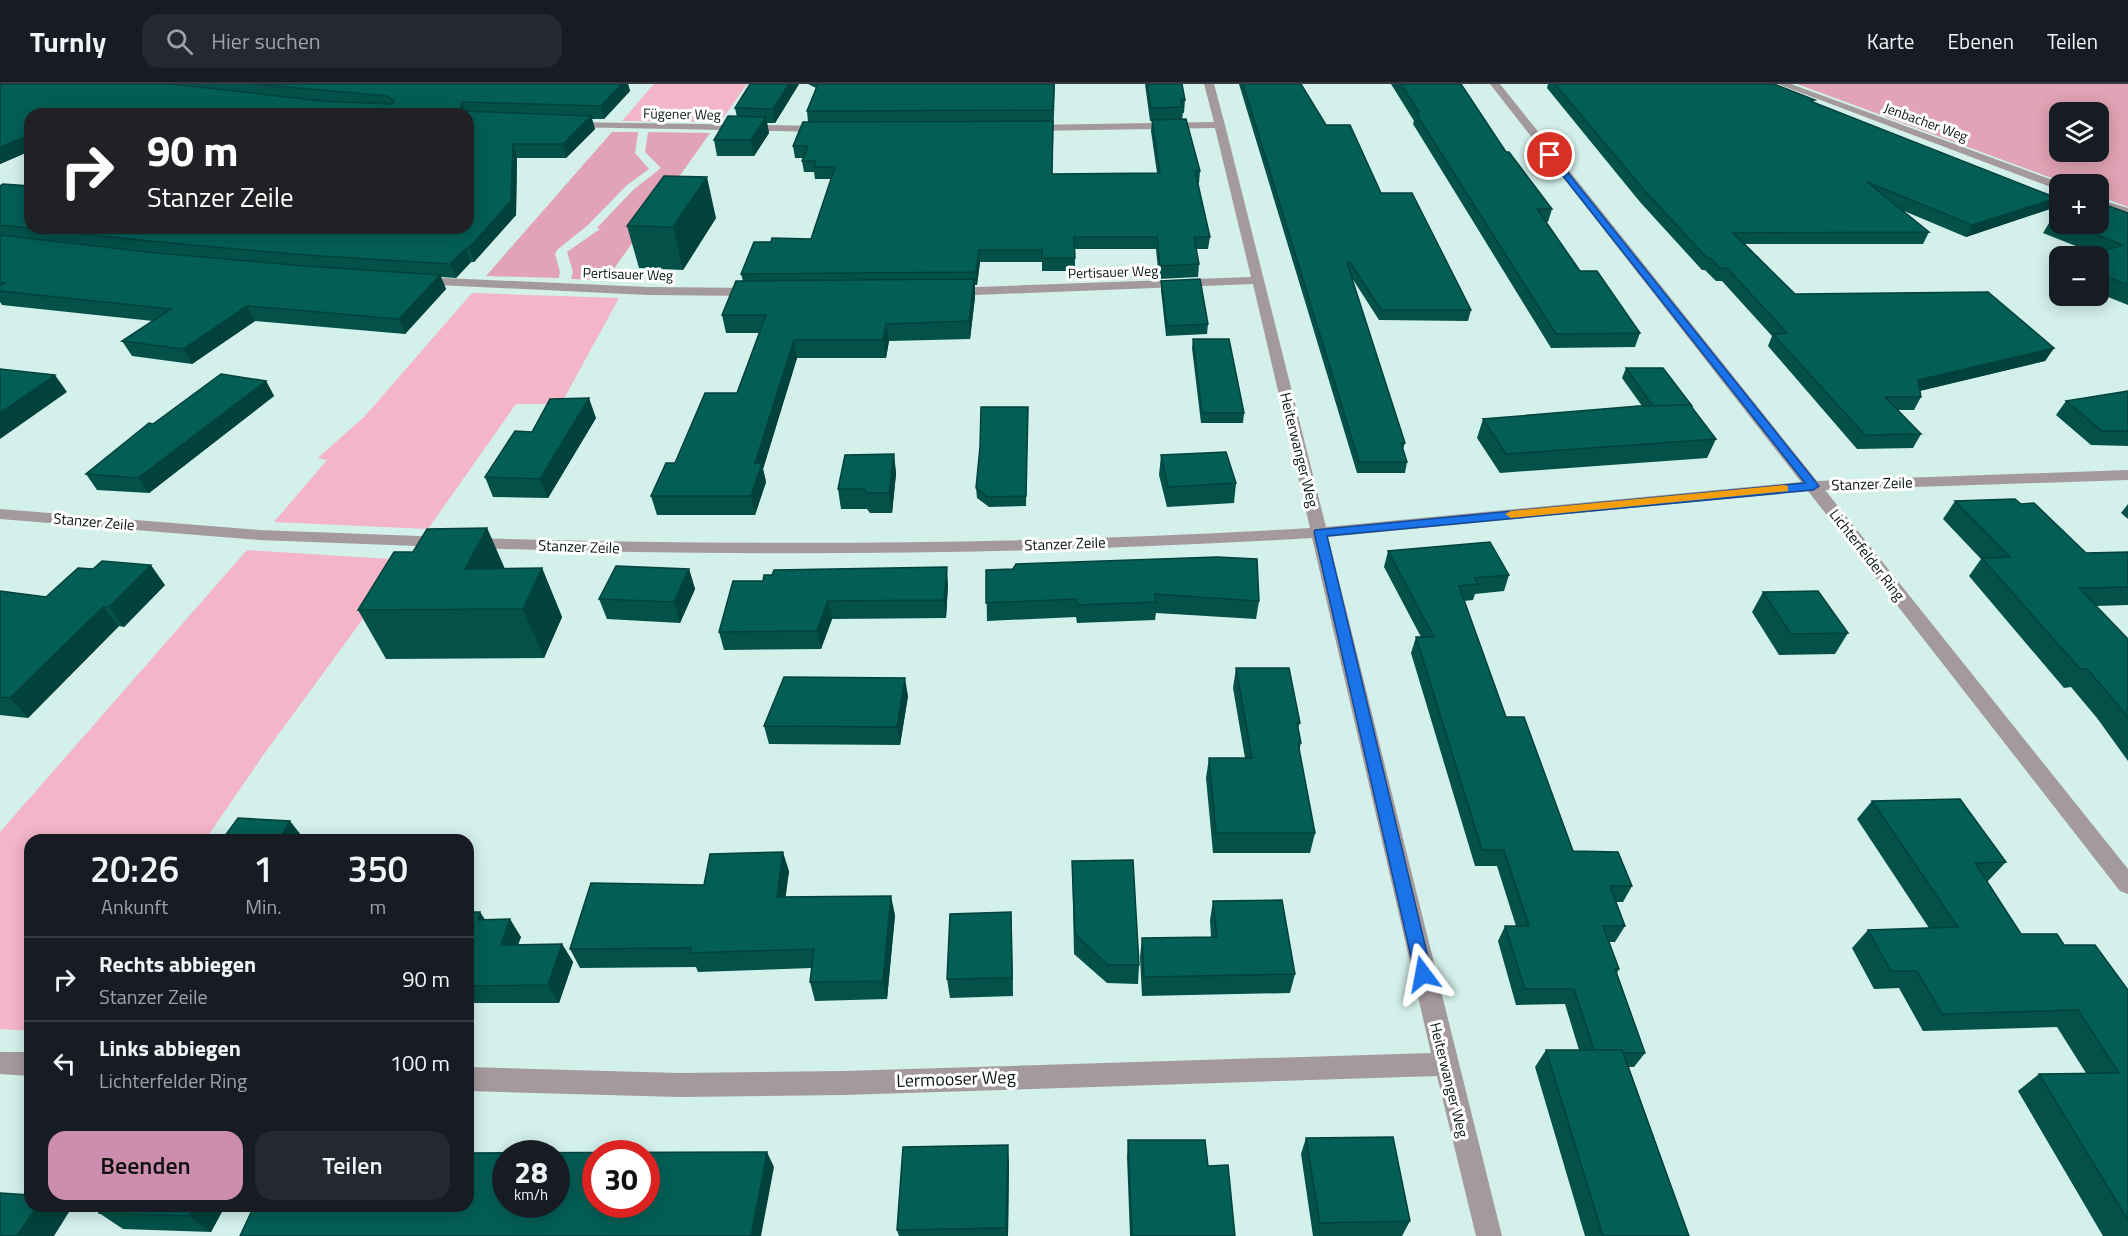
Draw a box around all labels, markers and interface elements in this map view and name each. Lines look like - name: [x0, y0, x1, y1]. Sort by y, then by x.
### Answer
- search box: [142, 14, 562, 68]
- text: Turnly: [30, 20, 106, 63]
- text: Hier suchen: [211, 24, 321, 58]
- icon: search: [163, 25, 196, 58]
- text: Karte: [1867, 25, 1914, 57]
- text: Ebenen: [1947, 25, 2014, 57]
- text: Teilen: [2047, 25, 2098, 57]
- street label: Jenbacher Weg: [1881, 97, 1971, 146]
- street label: Fügener Weg: [643, 102, 721, 125]
- map controls: [2049, 102, 2109, 306]
- button: layers: [2049, 102, 2109, 162]
- text: 90 m: [147, 118, 239, 182]
- pin: [1524, 129, 1575, 180]
- icon: right: [48, 132, 126, 210]
- icon: arrive: [1533, 138, 1566, 171]
- button: +: [2049, 174, 2109, 234]
- text: Stanzer Zeile: [147, 176, 294, 217]
- button: −: [2049, 246, 2109, 306]
- street label: Pertisauer Weg: [1067, 259, 1159, 284]
- street label: Pertisauer Weg: [582, 261, 674, 286]
- street label: Heiterwanger Weg: [1274, 390, 1325, 510]
- street label: Stanzer Zeile: [1831, 471, 1913, 496]
- street label: Lichterfelder Ring: [1824, 504, 1911, 606]
- street label: Stanzer Zeile: [52, 506, 136, 537]
- street label: Stanzer Zeile: [1024, 531, 1106, 556]
- street label: Stanzer Zeile: [538, 534, 620, 559]
- text: 20:26: [90, 841, 179, 896]
- text: 1: [253, 841, 273, 896]
- text: 350: [348, 841, 408, 896]
- text: Ankunft: [101, 891, 168, 922]
- text: Min.: [245, 891, 282, 922]
- text: m: [369, 891, 386, 922]
- position arrow: [1391, 942, 1455, 1006]
- text: Rechts abbiegen: [99, 947, 256, 981]
- text: 90 m: [402, 962, 450, 996]
- icon: right: [48, 963, 81, 996]
- text: Stanzer Zeile: [99, 981, 208, 1012]
- street label: Heiterwanger Weg: [1424, 1020, 1475, 1140]
- text: Links abbiegen: [99, 1031, 241, 1065]
- text: 100 m: [390, 1046, 450, 1080]
- icon: left: [48, 1047, 81, 1080]
- street label: Lermooser Weg: [896, 1063, 1016, 1094]
- text: Lichterfelder Ring: [99, 1065, 247, 1096]
- button: Beenden: [48, 1131, 243, 1200]
- button: Teilen: [255, 1131, 450, 1200]
- speed limit sign: 30: [582, 1140, 660, 1218]
- text: 28: [514, 1149, 548, 1195]
- text: km/h: [514, 1183, 548, 1206]

